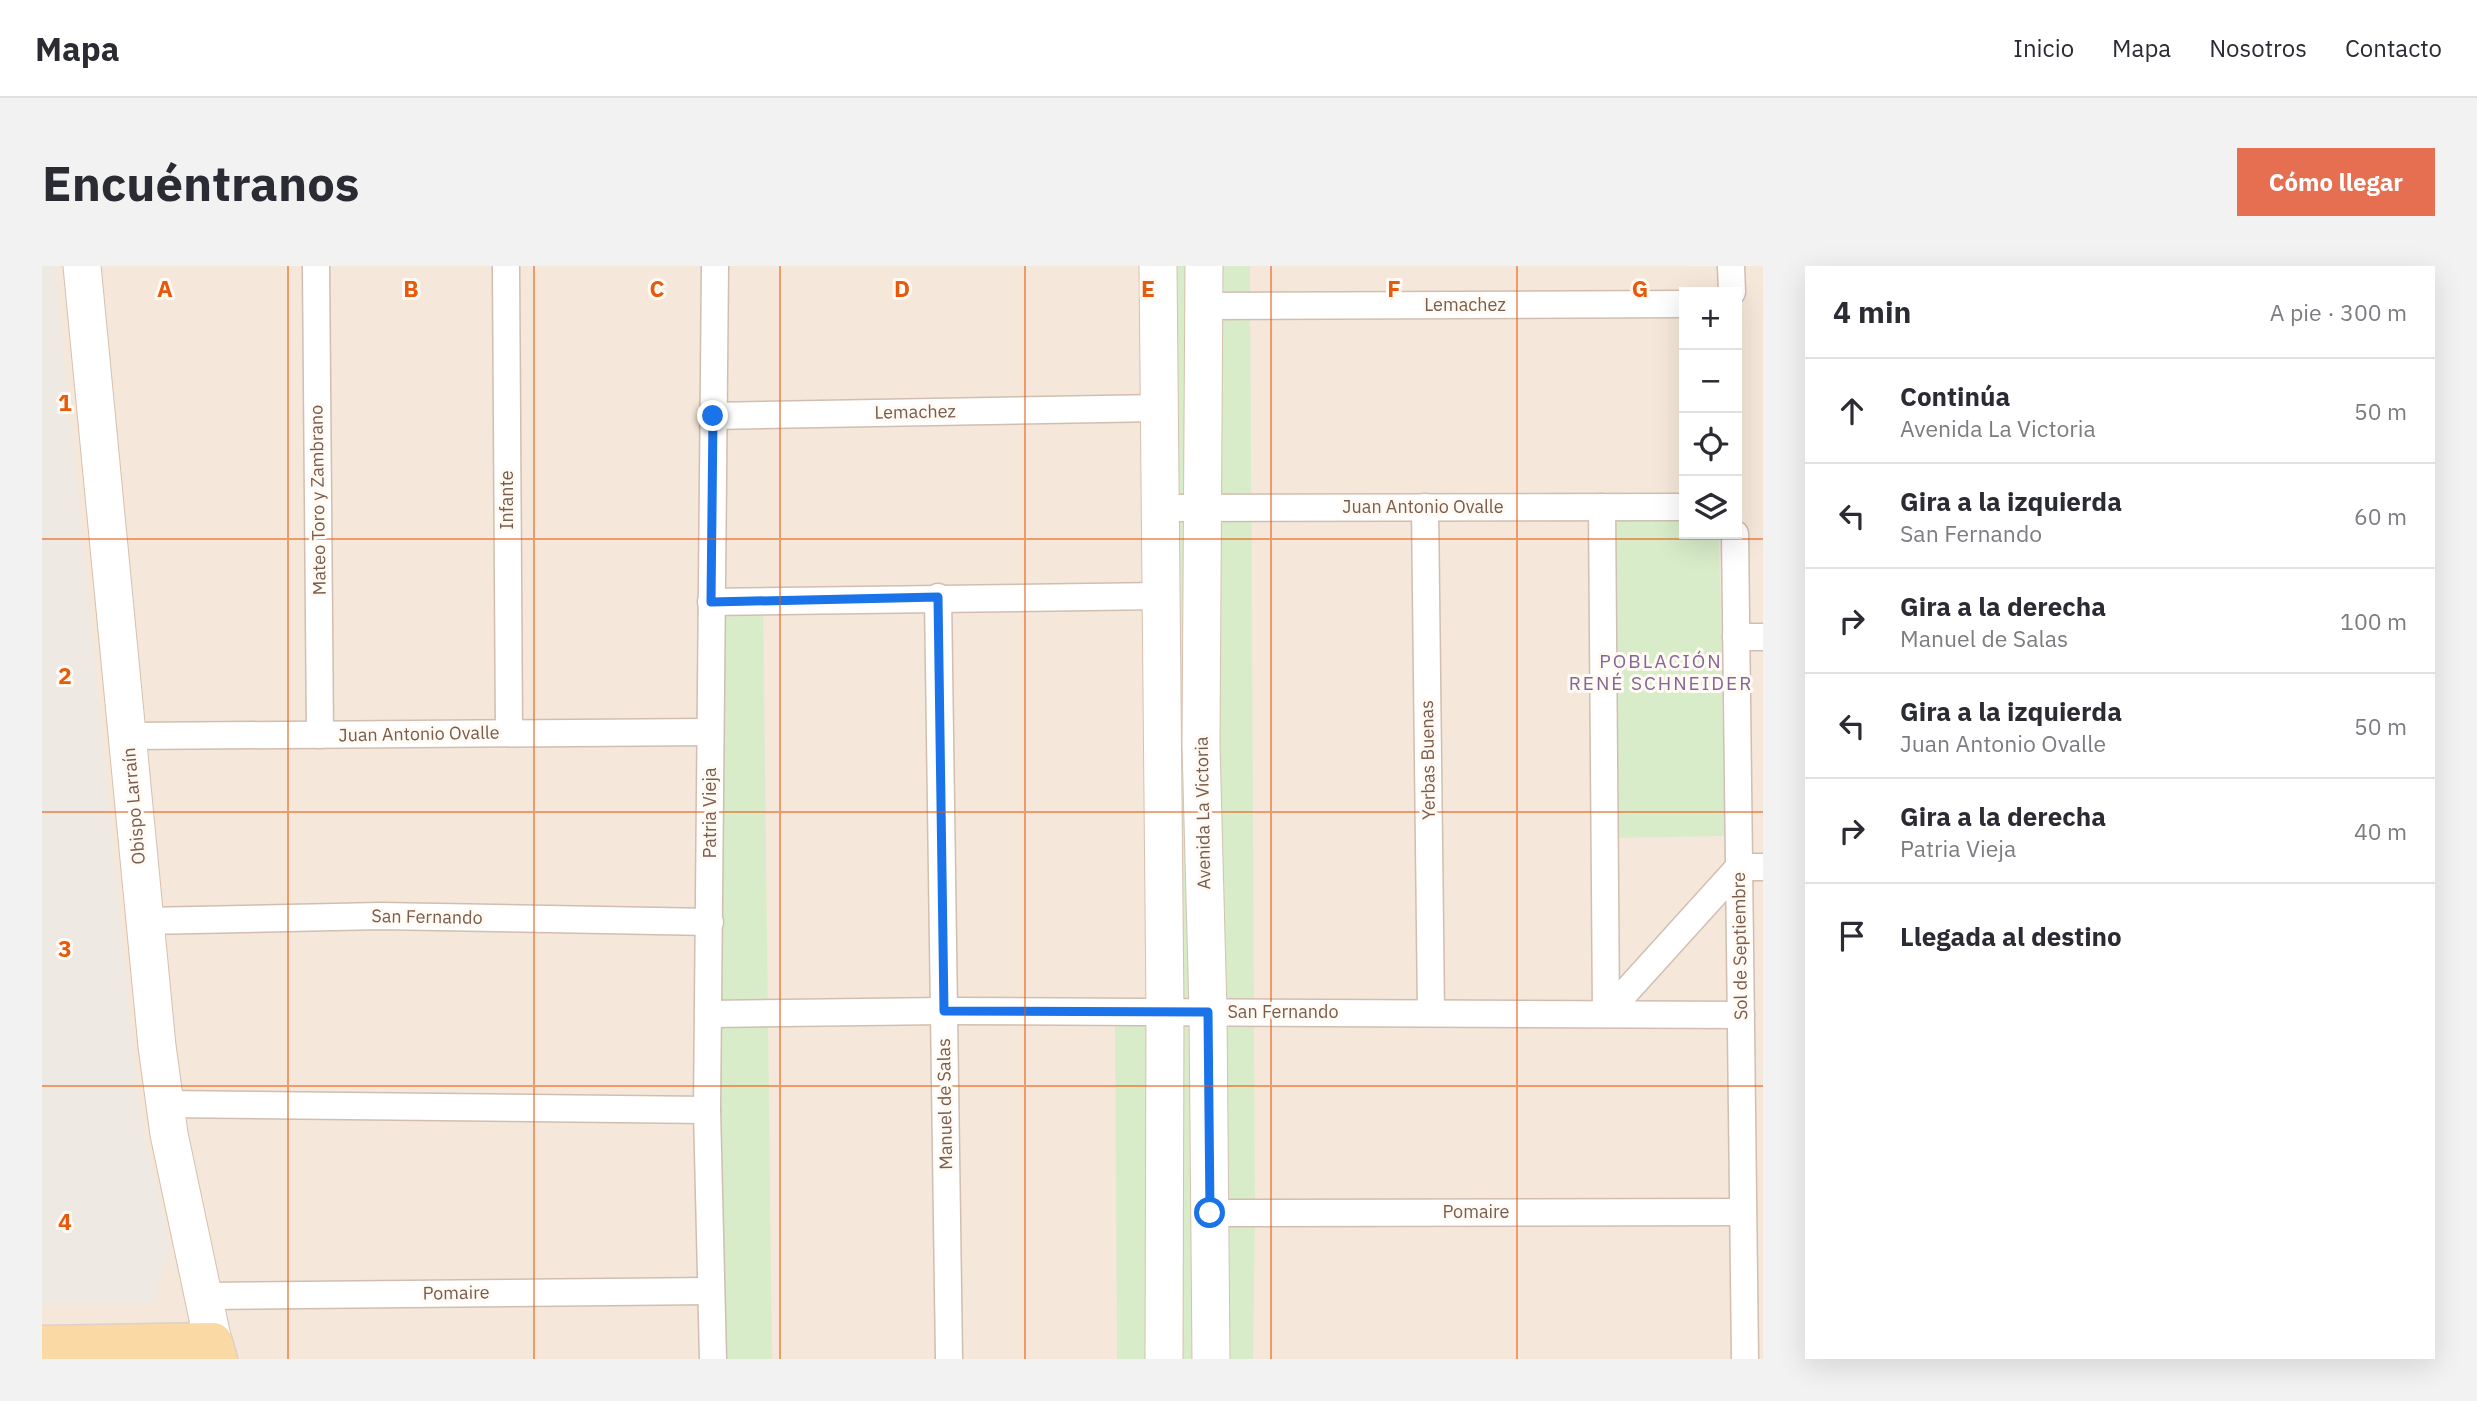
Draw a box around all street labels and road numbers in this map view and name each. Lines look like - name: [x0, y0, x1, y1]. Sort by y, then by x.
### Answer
- street label: Lemachez: [1424, 293, 1506, 316]
- street label: Lemachez: [874, 399, 956, 424]
- street label: Mateo Toro y Zambrano: [304, 405, 331, 596]
- street label: Infante: [495, 470, 518, 530]
- street label: Juan Antonio Ovalle: [1342, 495, 1504, 518]
- street label: Yerbas Buenas: [1415, 700, 1440, 820]
- street label: Juan Antonio Ovalle: [338, 721, 500, 746]
- street label: Avenida La Victoria: [1190, 736, 1215, 890]
- street label: Obispo Larraín: [117, 747, 150, 865]
- street label: Patria Vieja: [698, 767, 721, 859]
- street label: Sol de Septiembre: [1727, 872, 1752, 1020]
- street label: San Fernando: [371, 904, 483, 929]
- street label: San Fernando: [1227, 1000, 1339, 1023]
- street label: Manuel de Salas: [932, 1038, 957, 1170]
- street label: Pomaire: [1443, 1200, 1510, 1223]
- street label: Pomaire: [422, 1280, 490, 1305]

